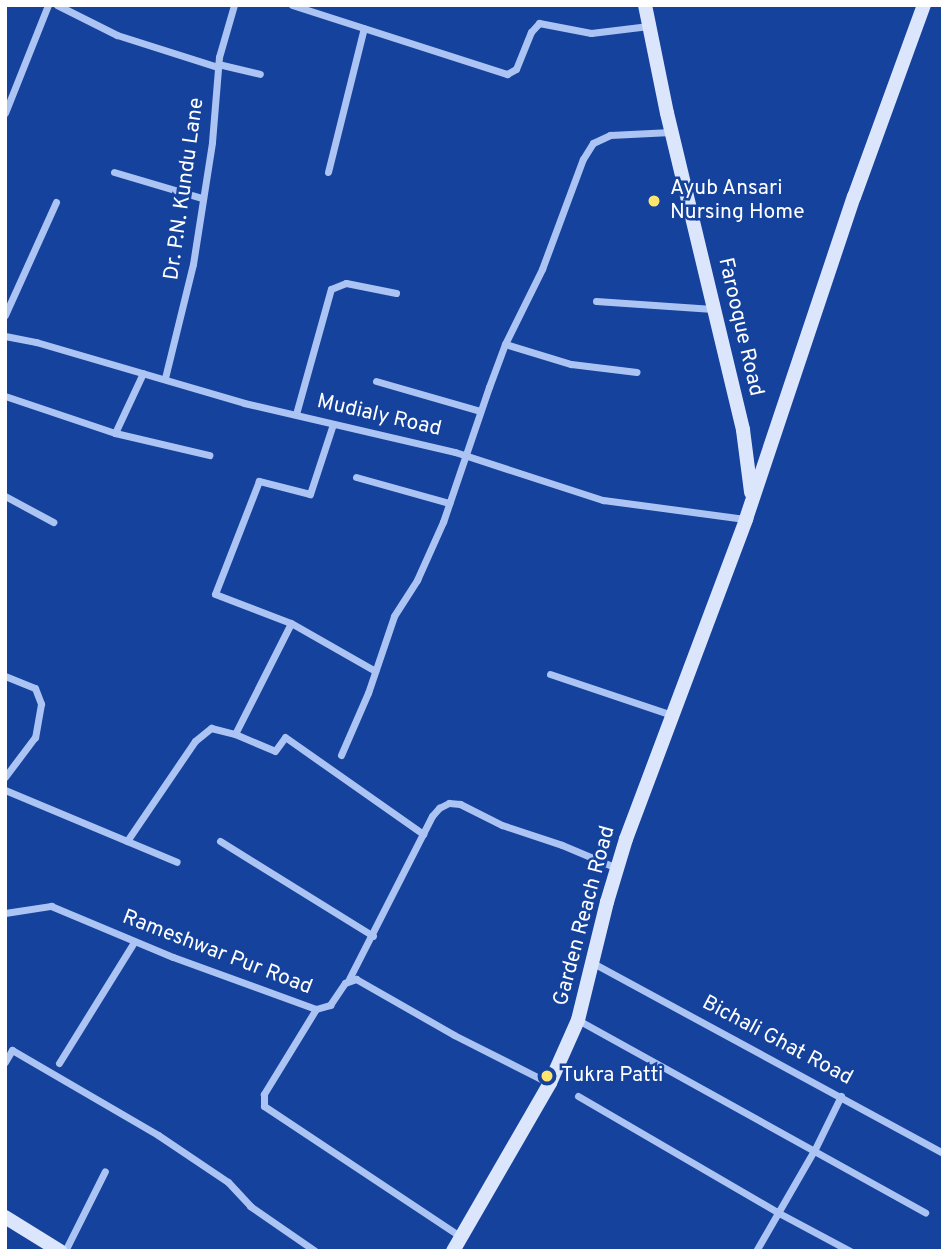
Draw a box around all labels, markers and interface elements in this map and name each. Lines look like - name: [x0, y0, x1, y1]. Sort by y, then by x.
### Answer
- street label: Dr. P.N. Kundu Lane: [160, 96, 210, 282]
- place label: Ayub Ansari Nursing Home: [670, 176, 805, 226]
- marker: Ayub Ansari Nursing Home: [644, 191, 664, 211]
- street label: Farooque Road: [712, 255, 768, 399]
- street label: Mudialy Road: [314, 389, 444, 443]
- street label: Garden Reach Road: [549, 823, 621, 1009]
- street label: Rameshwar Pur Road: [118, 905, 316, 1001]
- street label: Bichali Ghat Road: [697, 991, 857, 1091]
- place label: Tukra Patti: [561, 1063, 663, 1089]
- marker: Tukra Patti: [539, 1068, 555, 1084]

